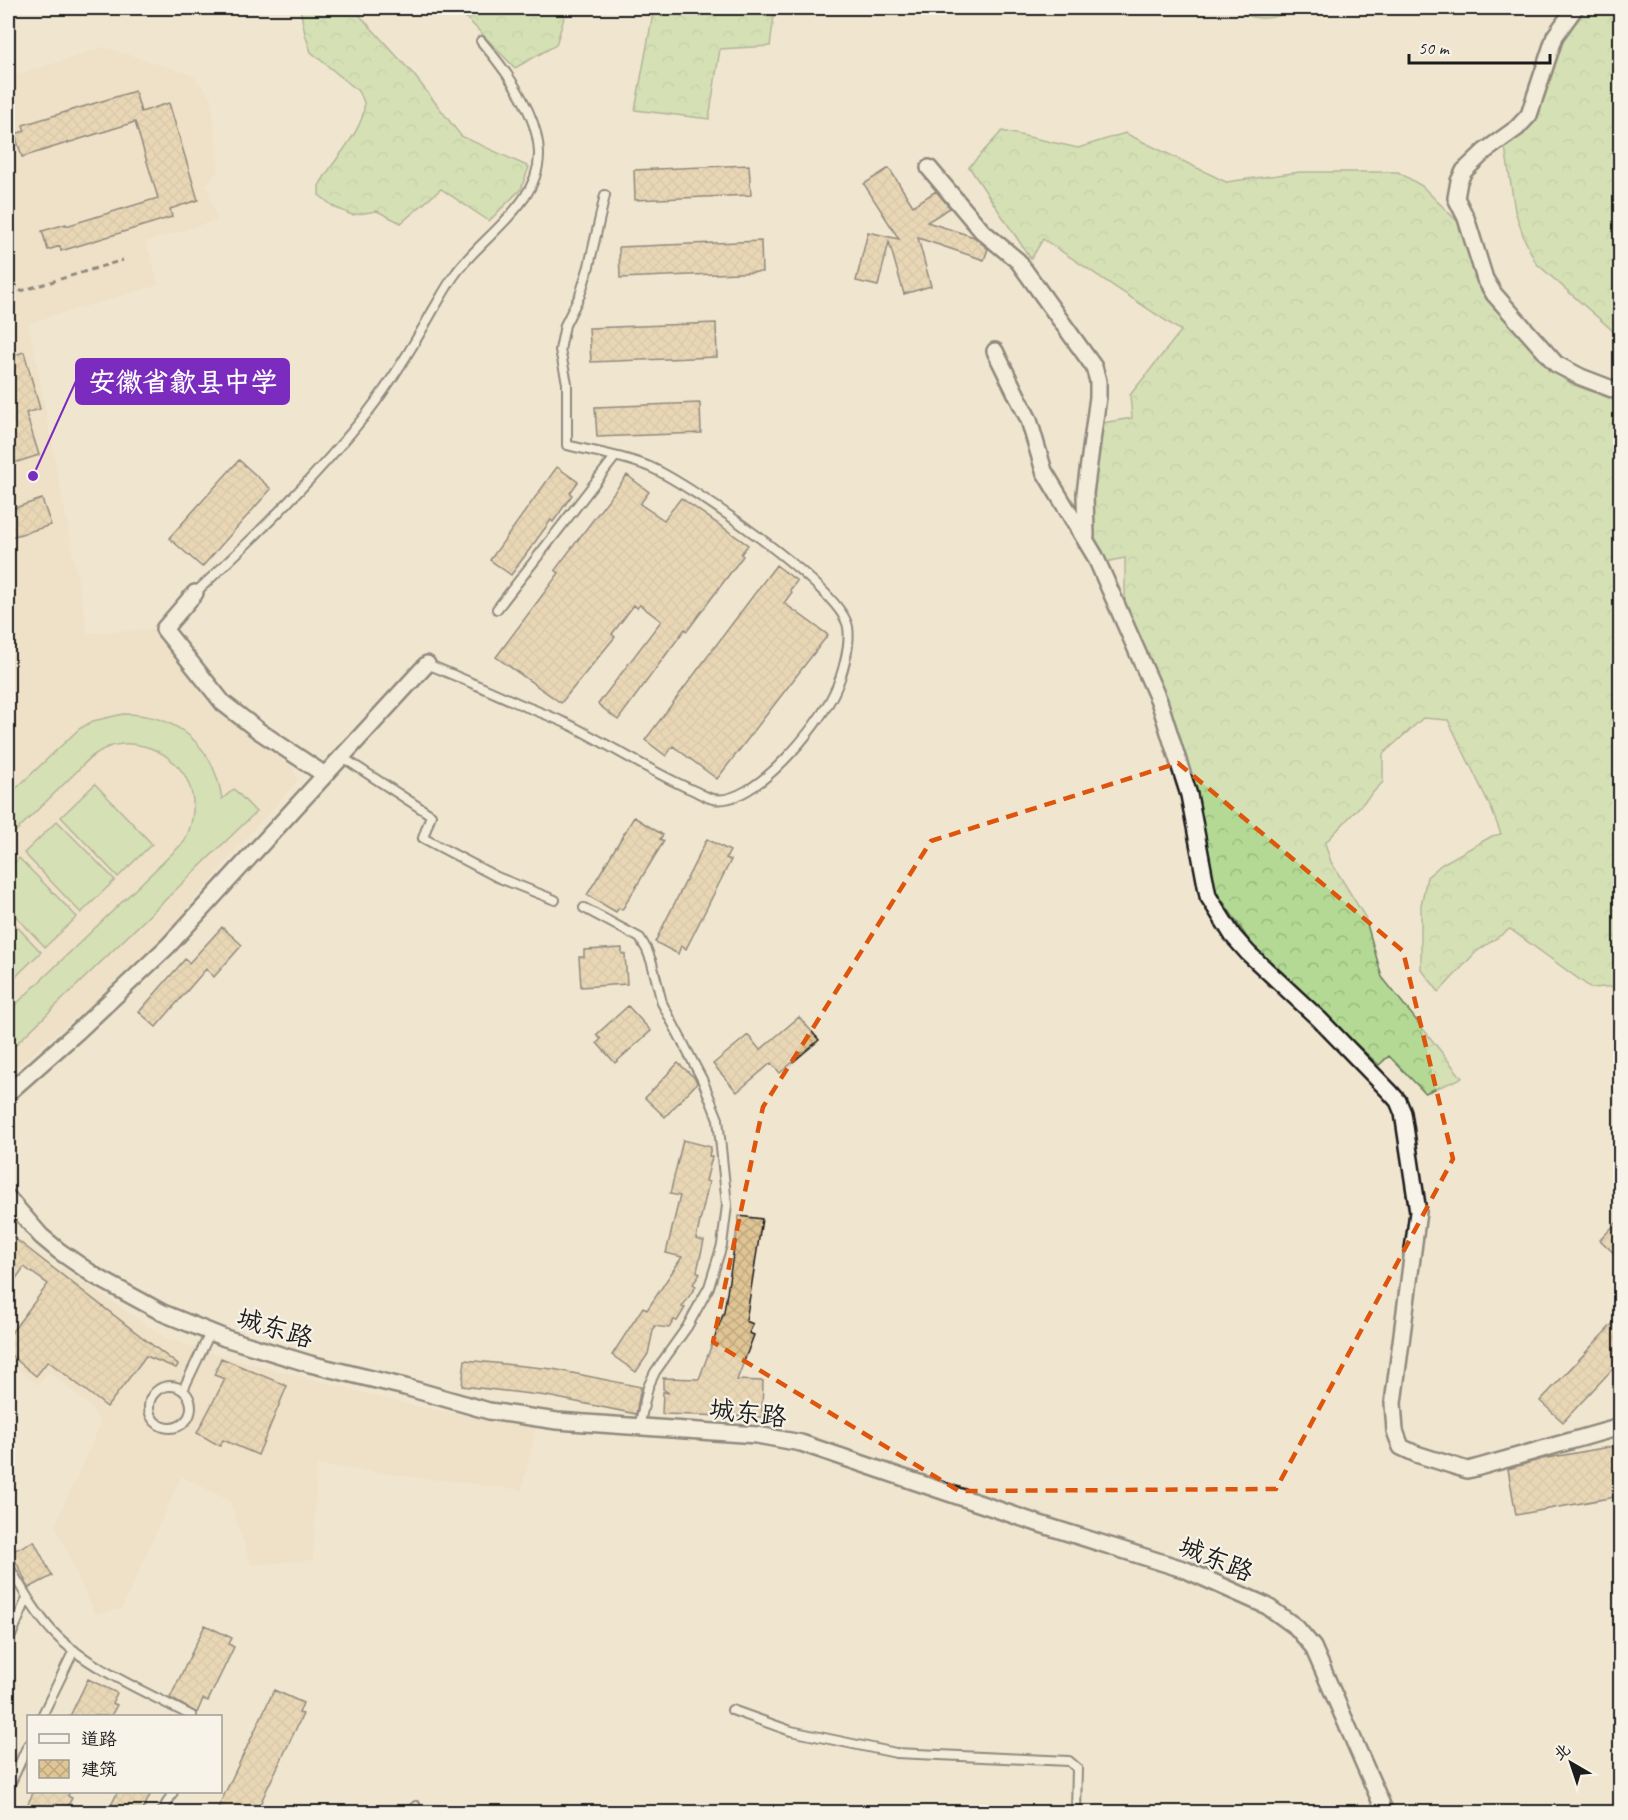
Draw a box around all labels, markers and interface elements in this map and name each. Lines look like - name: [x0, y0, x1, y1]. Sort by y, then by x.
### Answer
- scale bar: [1409, 27, 1550, 65]
- text: 50 m: [1418, 37, 1451, 59]
- callout: 安徽省歙县中学: [76, 359, 289, 404]
- text: 安徽省歙县中学: [89, 365, 278, 399]
- street label: 城东路: [233, 1301, 317, 1355]
- street label: 城东路: [707, 1392, 789, 1434]
- street label: 城东路: [1174, 1529, 1258, 1589]
- legend: [27, 1715, 222, 1793]
- text: 道路: [81, 1728, 117, 1750]
- north arrow: [1541, 1733, 1601, 1793]
- text: 北: [1550, 1739, 1575, 1765]
- text: 建筑: [81, 1758, 117, 1780]

